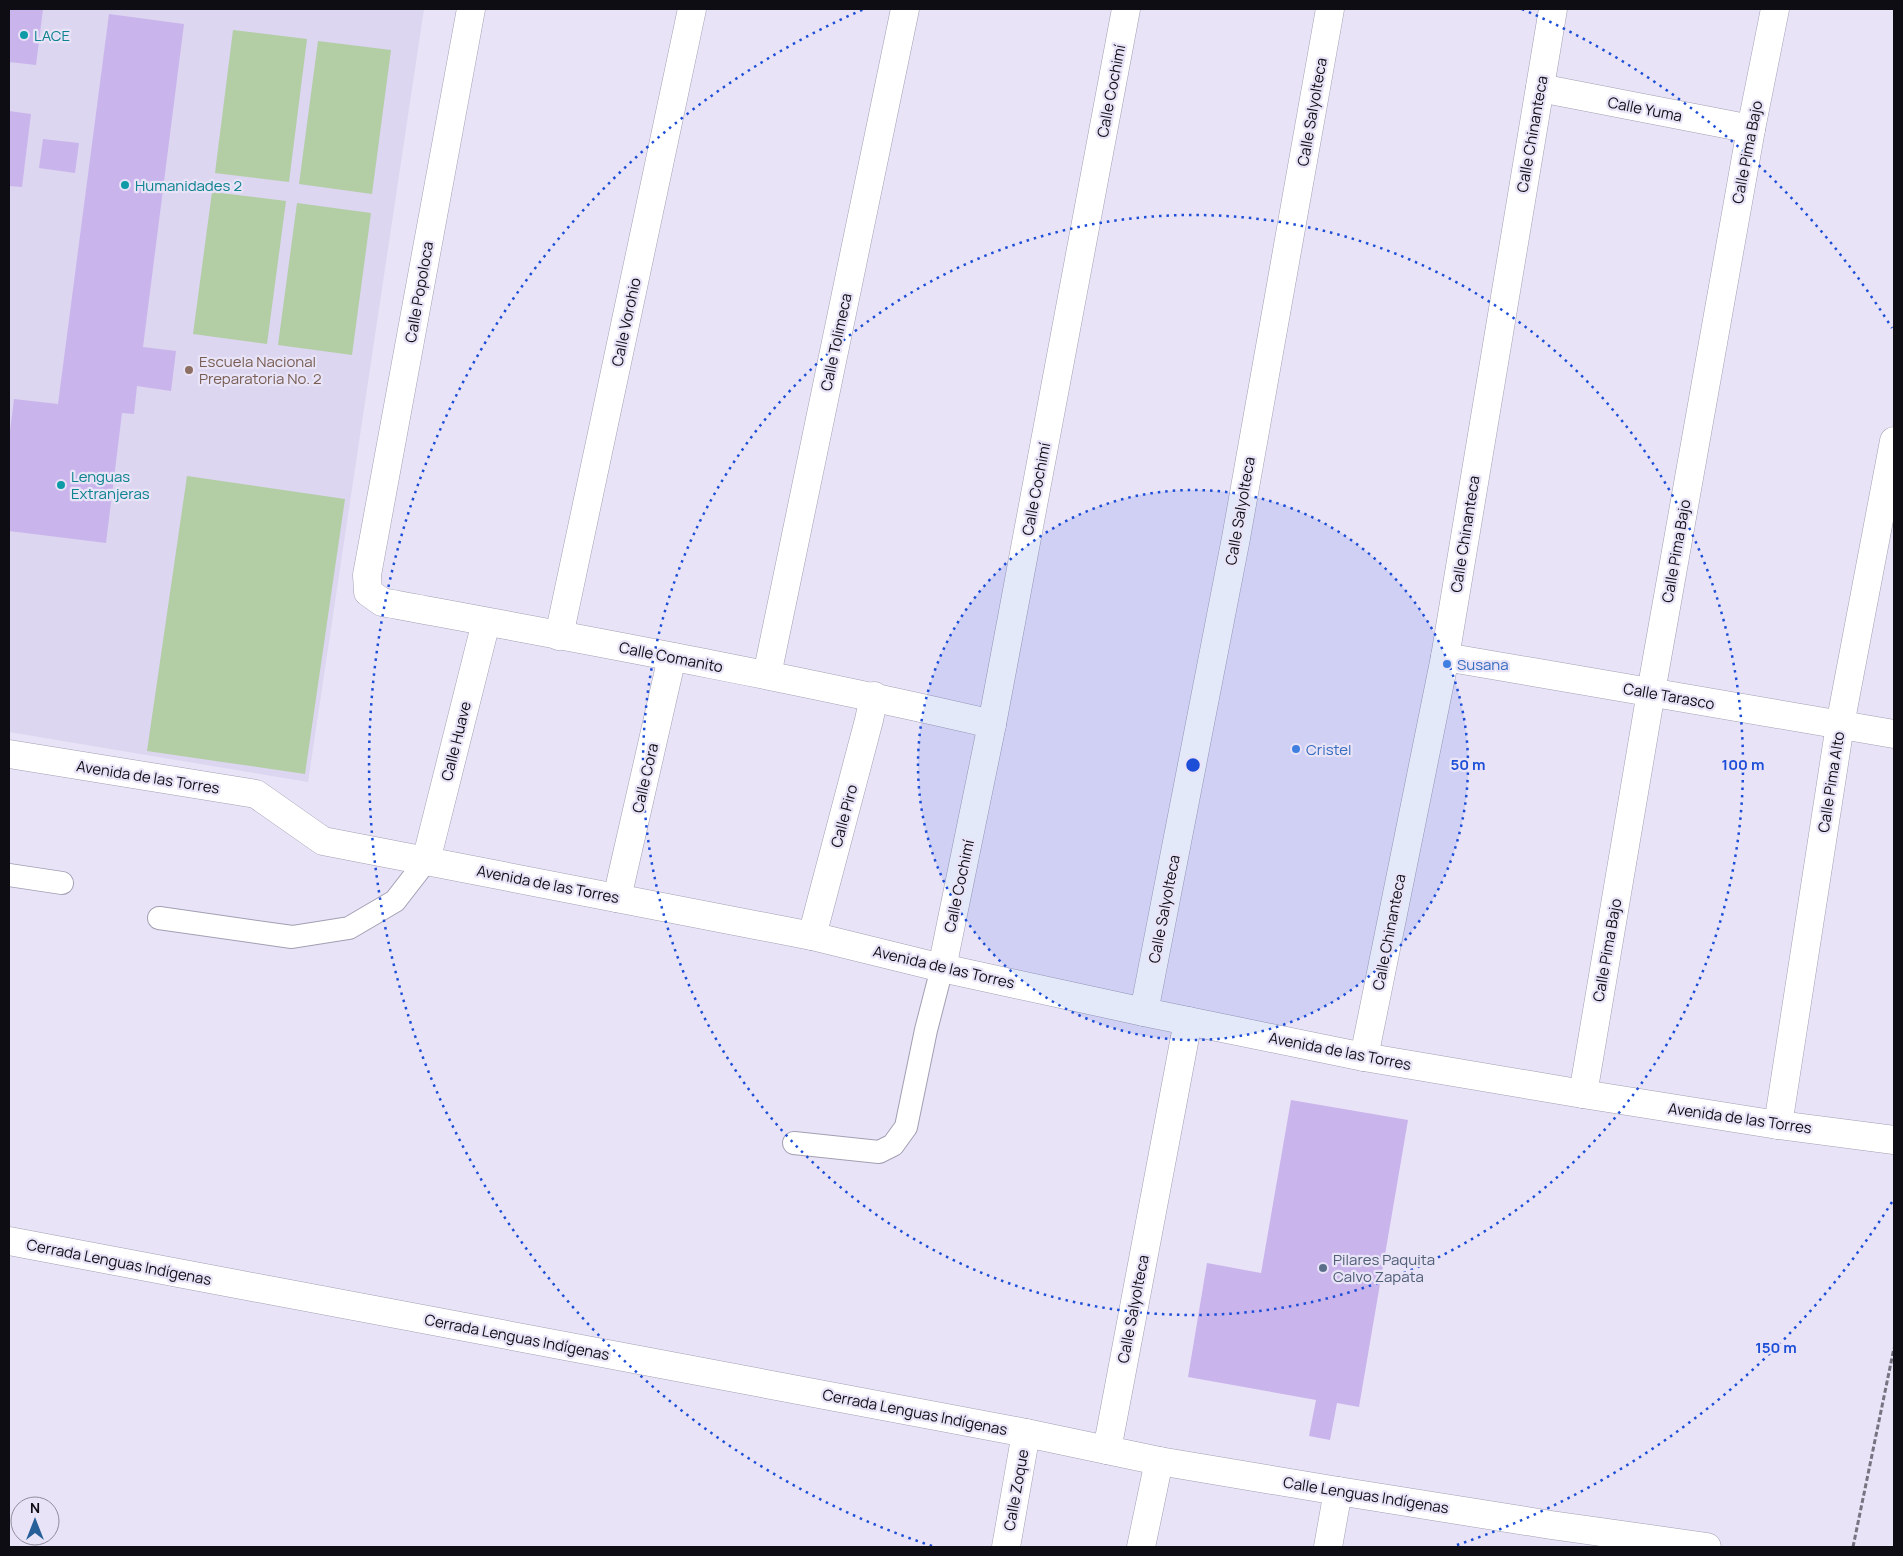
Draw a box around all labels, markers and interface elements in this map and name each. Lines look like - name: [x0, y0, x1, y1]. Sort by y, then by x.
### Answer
- place label: LACE: [34, 25, 70, 46]
- marker: LACE: [18, 29, 30, 41]
- street label: Calle Cochimí: [1092, 42, 1130, 139]
- street label: Calle Salyolteca: [1292, 56, 1332, 168]
- street label: Calle Chinanteca: [1511, 74, 1553, 194]
- street label: Calle Yuma: [1606, 91, 1684, 127]
- street label: Calle Pima Bajo: [1727, 99, 1767, 205]
- place label: Humanidades 2: [135, 175, 242, 196]
- marker: Humanidades 2: [119, 179, 131, 191]
- street label: Calle Popoloca: [400, 240, 438, 344]
- street label: Calle Vorohio: [606, 276, 646, 368]
- street label: Calle Tolimeca: [815, 291, 857, 393]
- place label: Escuela Nacional Preparatoria No. 2: [199, 351, 322, 389]
- marker: Escuela Nacional Preparatoria No. 2: [183, 364, 195, 376]
- street label: Calle Cochimí: [1017, 440, 1055, 537]
- street label: Calle Salyolteca: [1220, 455, 1260, 567]
- place label: Lenguas Extranjeras: [71, 466, 150, 504]
- street label: Calle Chinanteca: [1445, 474, 1485, 594]
- marker: Lenguas Extranjeras: [55, 479, 67, 491]
- street label: Calle Pima Bajo: [1657, 498, 1695, 604]
- street label: Calle Comanito: [617, 637, 725, 677]
- place label: Susana: [1457, 654, 1509, 675]
- marker: Susana: [1441, 658, 1453, 670]
- street label: Calle Tarasco: [1622, 678, 1716, 714]
- street label: Calle Huave: [436, 699, 476, 783]
- street label: Calle Pima Alto: [1813, 730, 1849, 834]
- place label: Cristel: [1306, 739, 1352, 760]
- street label: Calle Cora: [627, 741, 663, 815]
- marker: Cristel: [1290, 743, 1302, 755]
- text: 50 m: [1450, 754, 1486, 775]
- text: 100 m: [1722, 754, 1764, 775]
- street label: Avenida de las Torres: [75, 755, 221, 799]
- centre of rings: [1184, 756, 1202, 774]
- street label: Calle Piro: [826, 782, 863, 850]
- street label: Calle Cochimí: [939, 837, 979, 934]
- street label: Calle Salyolteca: [1143, 853, 1185, 965]
- street label: Avenida de las Torres: [475, 860, 621, 908]
- street label: Calle Chinanteca: [1367, 872, 1411, 992]
- street label: Calle Pima Bajo: [1588, 897, 1626, 1003]
- street label: Avenida de las Torres: [871, 940, 1017, 994]
- street label: Avenida de las Torres: [1267, 1027, 1413, 1075]
- street label: Avenida de las Torres: [1667, 1098, 1813, 1138]
- street label: Cerrada Lenguas Indígenas: [25, 1234, 213, 1290]
- place label: Pilares Paquita Calvo Zapata: [1333, 1249, 1435, 1287]
- street label: Calle Salyolteca: [1112, 1253, 1154, 1365]
- marker: Pilares Paquita Calvo Zapata: [1317, 1262, 1329, 1274]
- street label: Cerrada Lenguas Indígenas: [423, 1309, 611, 1365]
- text: 150 m: [1755, 1337, 1797, 1358]
- street label: Cerrada Lenguas Indígenas: [821, 1384, 1009, 1440]
- street label: Calle Zoque: [998, 1447, 1034, 1532]
- street label: Calle Lenguas Indígenas: [1282, 1472, 1450, 1518]
- north arrow: [10, 1496, 60, 1546]
- text: N: [30, 1498, 40, 1517]

